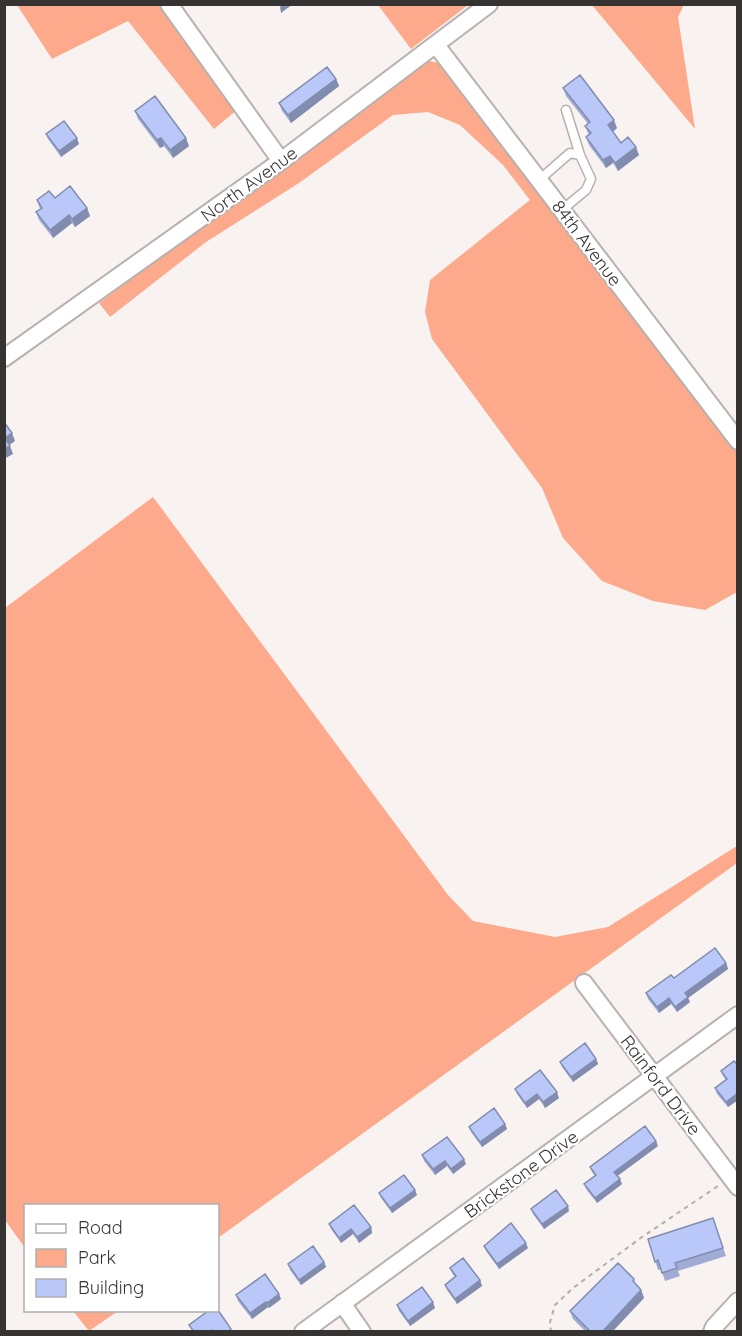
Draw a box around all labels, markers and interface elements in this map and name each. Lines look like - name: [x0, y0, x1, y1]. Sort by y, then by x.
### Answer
- street label: North Avenue: [196, 141, 302, 227]
- street label: 84th Avenue: [547, 195, 627, 291]
- street label: Rainford Drive: [616, 1030, 706, 1140]
- street label: Brickstone Drive: [459, 1125, 583, 1223]
- legend: [24, 1204, 219, 1312]
- text: Road: [78, 1216, 123, 1239]
- text: Park: [78, 1246, 116, 1269]
- text: Building: [78, 1276, 144, 1299]

